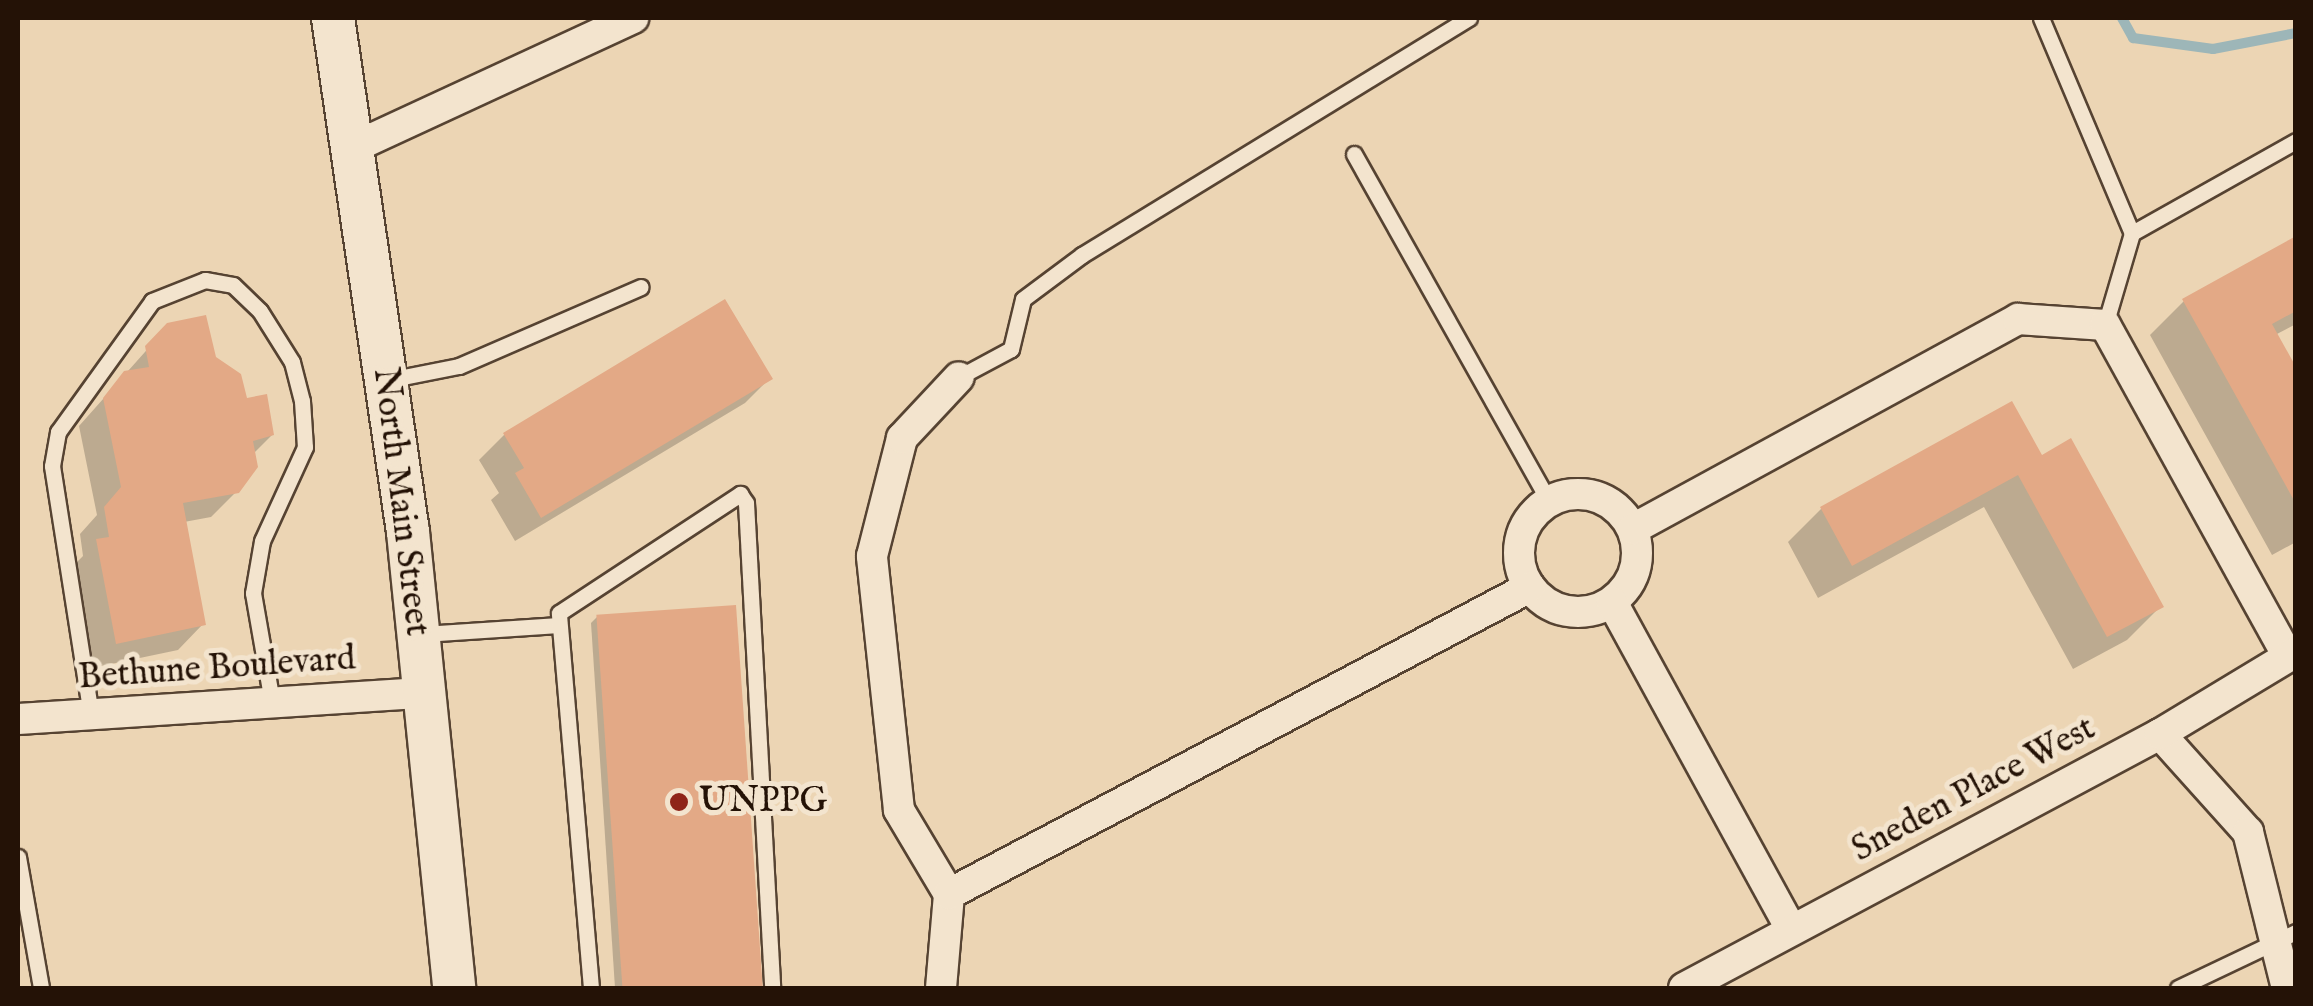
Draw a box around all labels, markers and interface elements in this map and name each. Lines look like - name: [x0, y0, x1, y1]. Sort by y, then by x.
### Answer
- street label: North Main Street: [363, 366, 437, 638]
- street label: Bethune Boulevard: [77, 638, 357, 700]
- street label: Sneden Place West: [1845, 708, 2103, 872]
- place label: UNPPG: [699, 781, 827, 823]
- marker: UNPPG: [668, 791, 690, 813]

